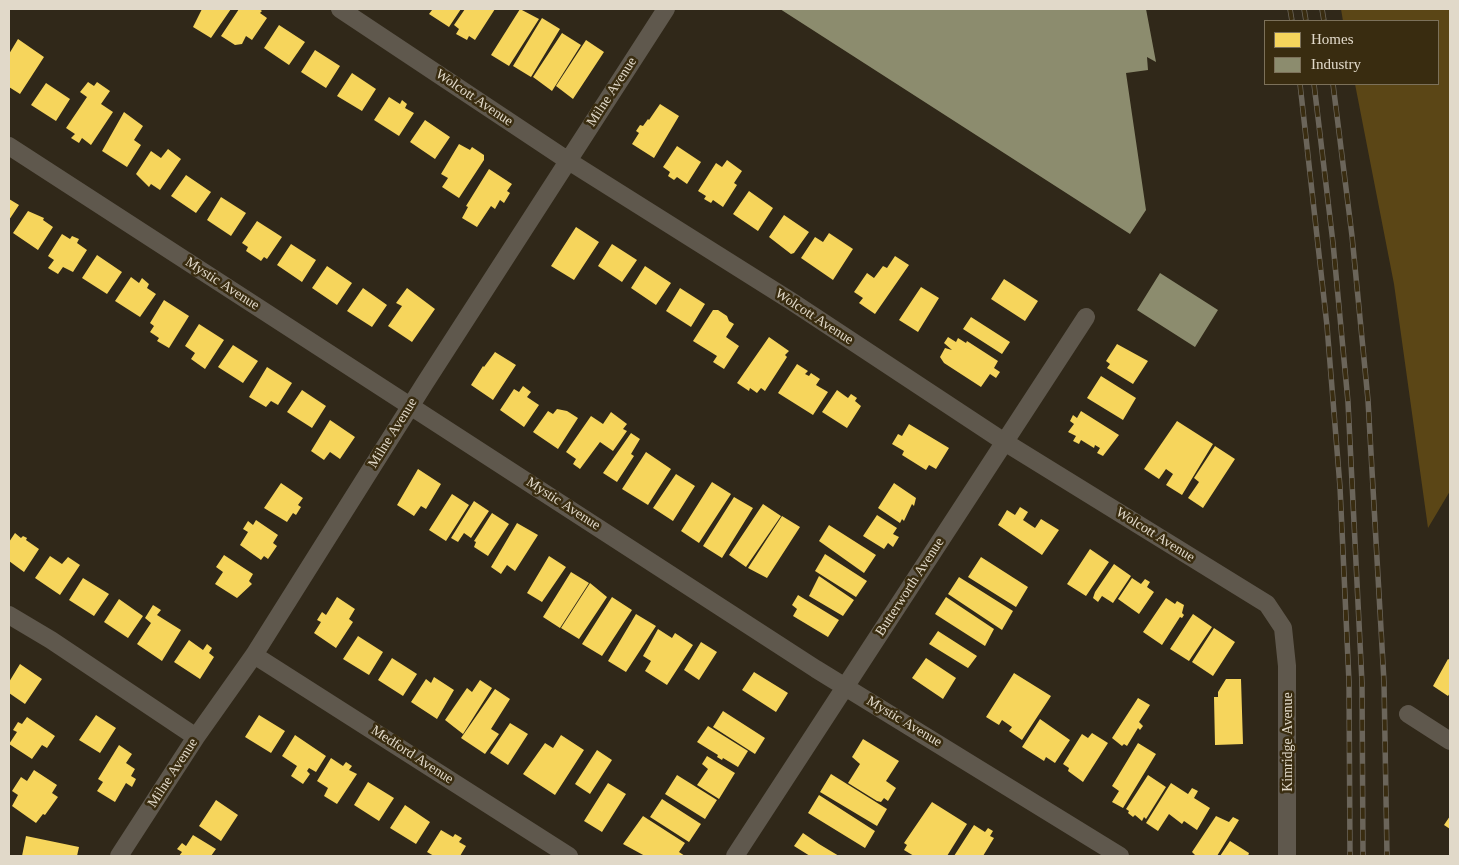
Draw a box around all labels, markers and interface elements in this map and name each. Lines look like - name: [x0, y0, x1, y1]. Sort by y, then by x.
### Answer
- legend: [1264, 20, 1439, 85]
- text: Homes: [1311, 31, 1354, 47]
- street label: Milne Avenue: [583, 54, 641, 130]
- text: Industry: [1311, 56, 1361, 72]
- street label: Wolcott Avenue: [432, 66, 516, 130]
- street label: Mystic Avenue: [182, 254, 262, 314]
- street label: Wolcott Avenue: [772, 285, 856, 349]
- street label: Milne Avenue: [365, 395, 421, 471]
- street label: Mystic Avenue: [523, 474, 603, 534]
- street label: Wolcott Avenue: [1112, 504, 1198, 566]
- street label: Butterworth Avenue: [872, 535, 948, 639]
- street label: Kimridge Avenue: [1280, 692, 1296, 792]
- street label: Mystic Avenue: [863, 693, 945, 751]
- street label: Medford Avenue: [368, 722, 456, 788]
- street label: Milne Avenue: [144, 735, 202, 811]

